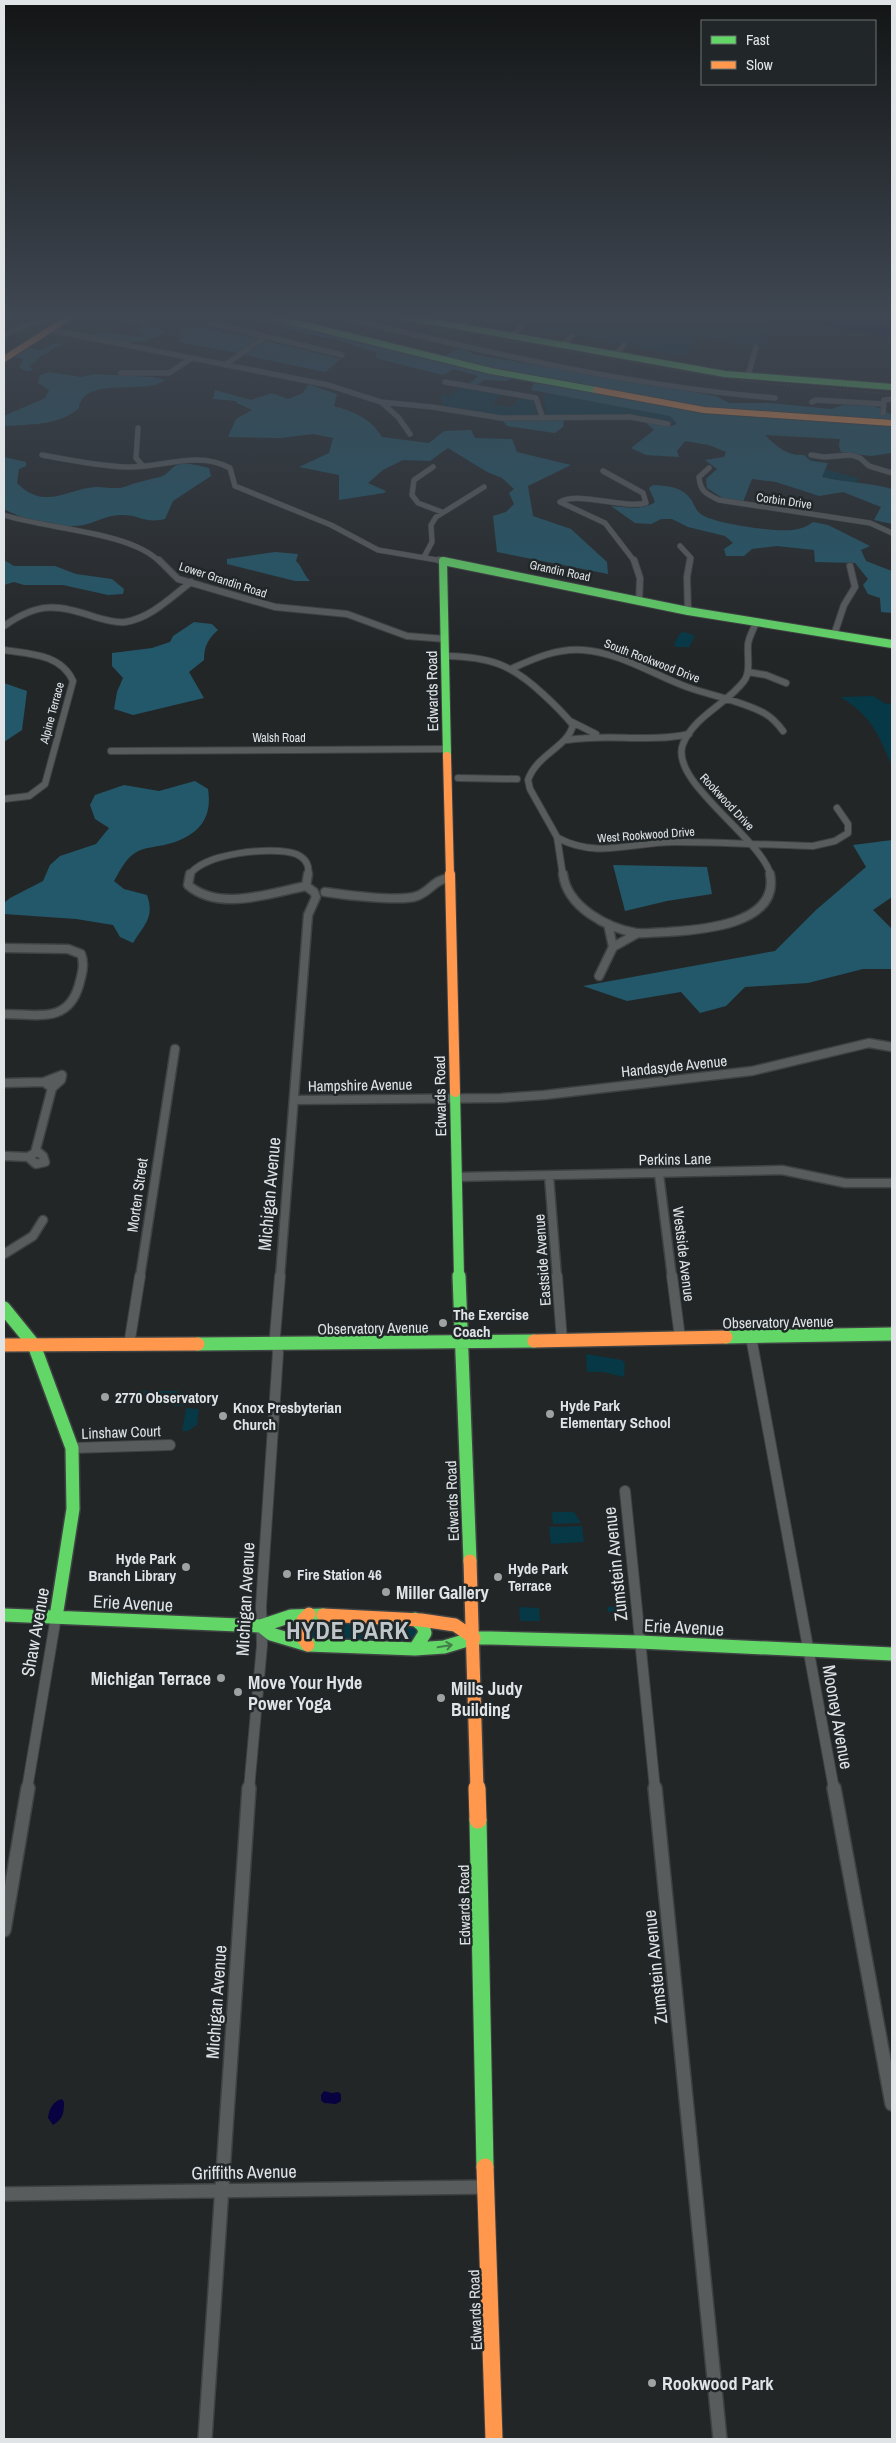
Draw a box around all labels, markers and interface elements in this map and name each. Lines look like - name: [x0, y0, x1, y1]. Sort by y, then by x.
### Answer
- legend: [701, 20, 876, 85]
- text: Fast: [746, 29, 770, 50]
- text: Slow: [746, 54, 773, 75]
- street label: Corbin Drive: [755, 489, 813, 513]
- street label: Grandin Road: [528, 557, 592, 585]
- street label: Lower Grandin Road: [177, 558, 269, 602]
- street label: South Rookwood Drive: [602, 635, 702, 687]
- street label: Edwards Road: [421, 650, 443, 732]
- street label: Alpine Terrace: [36, 680, 68, 747]
- street label: Walsh Road: [252, 730, 306, 746]
- street label: Rookwood Drive: [696, 770, 758, 834]
- street label: West Rookwood Drive: [597, 824, 695, 846]
- street label: Handasyde Avenue: [620, 1050, 728, 1082]
- street label: Edwards Road: [429, 1055, 451, 1137]
- street label: Hampshire Avenue: [308, 1074, 413, 1096]
- street label: Michigan Avenue: [252, 1136, 286, 1252]
- street label: Perkins Lane: [639, 1148, 712, 1170]
- street label: Morten Street: [121, 1156, 153, 1233]
- street label: Westside Avenue: [668, 1205, 700, 1303]
- street label: Eastside Avenue: [528, 1213, 556, 1307]
- place label: The Exercise Coach: [453, 1304, 529, 1342]
- street label: Observatory Avenue: [722, 1311, 834, 1333]
- street label: Observatory Avenue: [317, 1317, 429, 1339]
- marker: The Exercise Coach: [437, 1317, 449, 1329]
- place label: 2770 Observatory: [115, 1387, 218, 1408]
- marker: 2770 Observatory: [99, 1391, 111, 1403]
- place label: Hyde Park Elementary School: [560, 1395, 671, 1433]
- place label: Knox Presbyterian Church: [233, 1397, 342, 1435]
- marker: Hyde Park Elementary School: [544, 1408, 556, 1420]
- marker: Knox Presbyterian Church: [217, 1410, 229, 1422]
- street label: Linshaw Court: [81, 1420, 162, 1444]
- street label: Edwards Road: [440, 1460, 464, 1542]
- street label: Zumstein Avenue: [597, 1506, 633, 1622]
- street label: Michigan Avenue: [230, 1542, 260, 1656]
- place label: Hyde Park Branch Library: [89, 1548, 176, 1586]
- place label: Hyde Park Terrace: [508, 1558, 568, 1596]
- marker: Hyde Park Branch Library: [180, 1561, 192, 1573]
- place label: Fire Station 46: [297, 1564, 382, 1585]
- marker: Fire Station 46: [281, 1568, 293, 1580]
- marker: Hyde Park Terrace: [492, 1571, 504, 1583]
- place label: Miller Gallery: [396, 1580, 490, 1605]
- street label: Shaw Avenue: [15, 1585, 55, 1679]
- marker: Miller Gallery: [380, 1586, 392, 1598]
- street label: Erie Avenue: [92, 1588, 174, 1618]
- street label: Erie Avenue: [643, 1612, 725, 1642]
- district label: HYDE PARK: [286, 1614, 410, 1646]
- one-way arrow: [436, 1641, 452, 1651]
- street label: Mooney Avenue: [817, 1663, 859, 1771]
- place label: Michigan Terrace: [91, 1666, 211, 1691]
- place label: Move Your Hyde Power Yoga: [248, 1670, 362, 1716]
- marker: Michigan Terrace: [215, 1672, 227, 1684]
- place label: Mills Judy Building: [451, 1676, 523, 1722]
- marker: Move Your Hyde Power Yoga: [232, 1686, 244, 1698]
- marker: Mills Judy Building: [435, 1692, 447, 1704]
- street label: Edwards Road: [453, 1864, 475, 1946]
- street label: Zumstein Avenue: [637, 1909, 673, 2025]
- street label: Michigan Avenue: [200, 1944, 232, 2060]
- street label: Griffiths Avenue: [191, 2159, 297, 2185]
- street label: Edwards Road: [463, 2269, 487, 2351]
- place label: Rookwood Park: [662, 2371, 774, 2396]
- marker: Rookwood Park: [646, 2377, 658, 2389]

